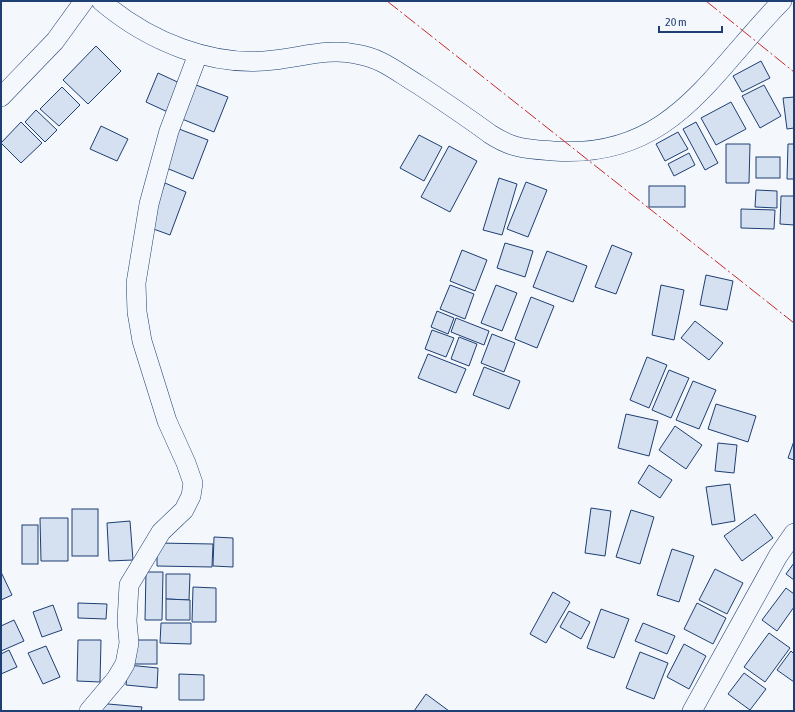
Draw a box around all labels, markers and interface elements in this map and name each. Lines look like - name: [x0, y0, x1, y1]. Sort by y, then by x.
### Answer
- scale bar: [659, 8, 722, 34]
- text: 20 m: [665, 15, 687, 29]

